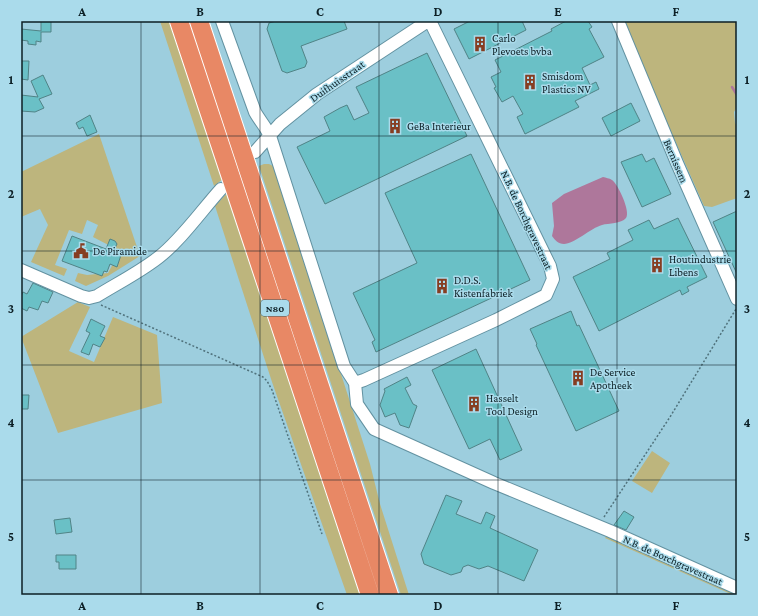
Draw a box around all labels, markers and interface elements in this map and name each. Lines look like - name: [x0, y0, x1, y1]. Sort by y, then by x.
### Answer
- text: A: [77, 4, 86, 19]
- text: B: [196, 4, 204, 19]
- text: C: [316, 4, 324, 19]
- text: D: [434, 4, 443, 19]
- text: E: [554, 4, 562, 19]
- text: F: [673, 4, 680, 19]
- place label: Carlo Plevoets bvba: [492, 32, 552, 57]
- building icon: Carlo Plevoets bvba: [471, 35, 489, 53]
- street label: Duifhuisstraat: [307, 58, 367, 104]
- place label: Smisdom Plastics NV: [542, 70, 592, 95]
- text: 1: [9, 72, 14, 87]
- text: 1: [745, 72, 750, 87]
- building icon: Smisdom Plastics NV: [521, 73, 539, 91]
- building icon: GeBa Interieur: [386, 117, 404, 135]
- place label: GeBa Interieur: [407, 120, 471, 132]
- street label: Bernissem: [662, 138, 691, 185]
- street label: N.B. de Borchgravestraat: [498, 169, 555, 272]
- text: 2: [8, 186, 15, 201]
- text: 2: [744, 186, 751, 201]
- public building icon: De Piramide: [72, 242, 90, 260]
- place label: De Piramide: [93, 245, 147, 257]
- place label: Houtindustrie Libens: [669, 253, 731, 278]
- building icon: Houtindustrie Libens: [648, 256, 666, 274]
- place label: D.D.S. Kistenfabriek: [454, 274, 513, 299]
- building icon: D.D.S. Kistenfabriek: [433, 277, 451, 295]
- road number: N80: [261, 300, 289, 316]
- text: 3: [8, 301, 14, 316]
- text: 3: [744, 301, 750, 316]
- place label: De Service Apotheek: [590, 366, 636, 392]
- building icon: De Service Apotheek: [569, 369, 587, 387]
- place label: Hasselt Tool Design: [486, 392, 538, 418]
- building icon: Hasselt Tool Design: [465, 395, 483, 413]
- text: 4: [7, 415, 15, 430]
- text: 4: [743, 415, 751, 430]
- text: 5: [8, 529, 14, 544]
- text: 5: [744, 529, 750, 544]
- street label: N.B. de Borchgravestraat: [621, 533, 725, 588]
- text: A: [77, 598, 86, 613]
- text: B: [196, 598, 204, 613]
- text: C: [316, 598, 324, 613]
- text: D: [434, 598, 443, 613]
- text: E: [554, 598, 562, 613]
- text: F: [673, 598, 680, 613]

